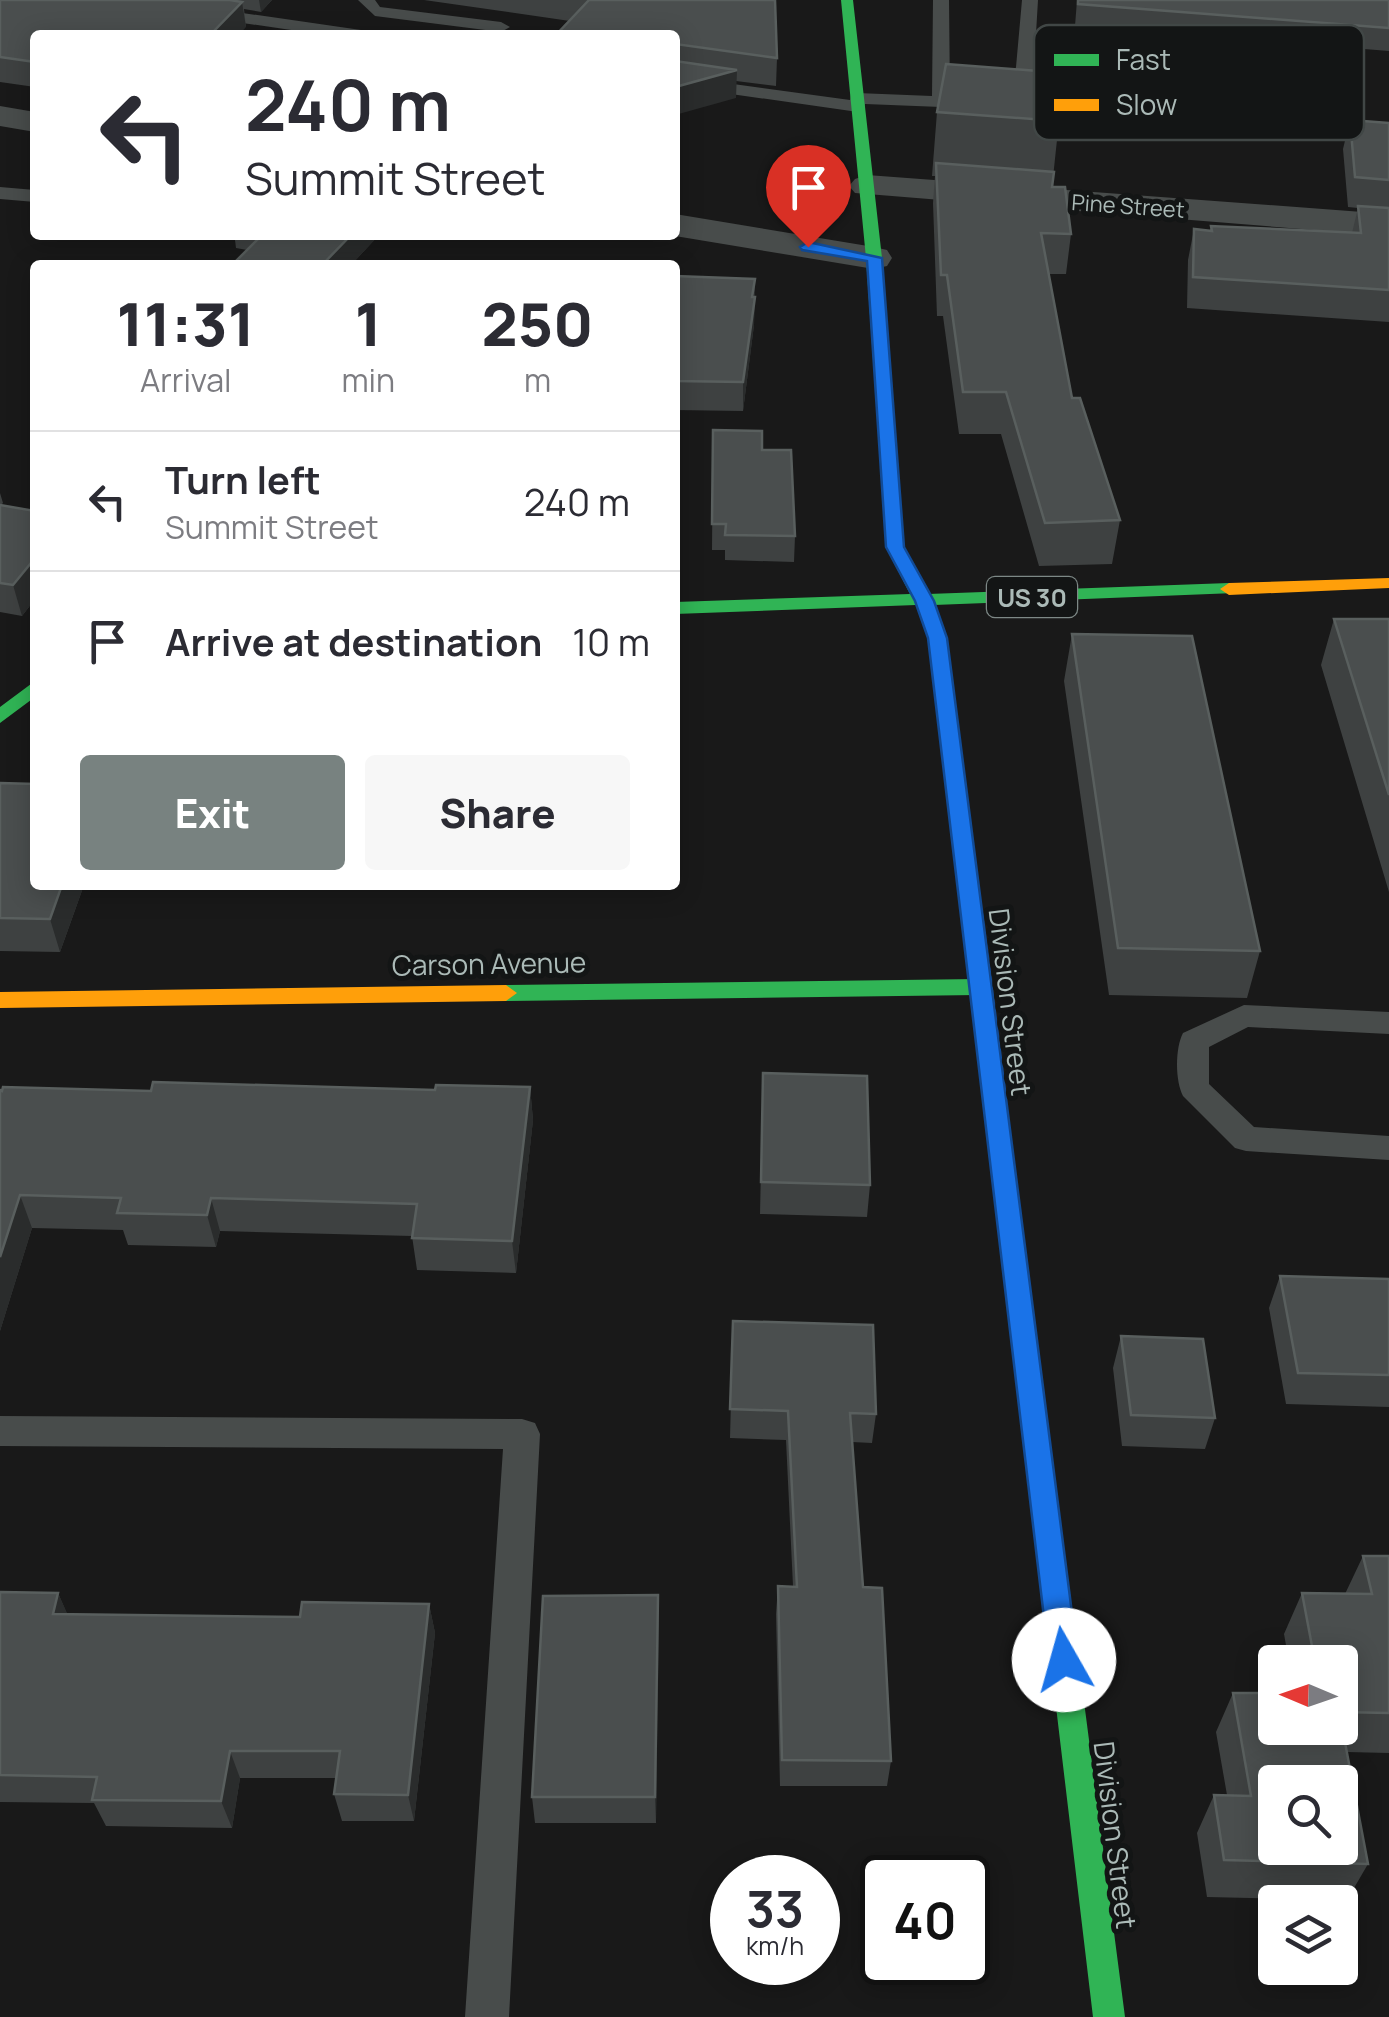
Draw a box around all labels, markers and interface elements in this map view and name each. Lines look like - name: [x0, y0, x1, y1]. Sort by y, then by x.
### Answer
- legend: [1034, 25, 1364, 140]
- text: Fast: [1116, 40, 1171, 78]
- text: 240 m: [245, 56, 451, 152]
- icon: left: [80, 70, 210, 200]
- text: Slow: [1116, 85, 1177, 123]
- pin: [766, 145, 851, 248]
- text: Summit Street: [245, 147, 546, 209]
- icon: arrive: [781, 160, 836, 215]
- street label: Pine Street: [1070, 187, 1186, 225]
- text: 11:31: [116, 282, 255, 364]
- text: 1: [355, 282, 382, 364]
- text: 250: [482, 282, 594, 364]
- text: Arrival: [140, 358, 231, 402]
- text: min: [341, 358, 395, 402]
- text: m: [524, 358, 551, 402]
- text: Turn left: [165, 453, 321, 505]
- icon: left: [80, 474, 135, 529]
- text: 240 m: [524, 475, 630, 527]
- text: Summit Street: [165, 505, 379, 549]
- road number: US 30: [987, 577, 1077, 617]
- icon: arrive: [80, 614, 135, 669]
- text: Arrive at destination: [165, 615, 542, 667]
- text: 10 m: [572, 615, 650, 667]
- button: Exit: [80, 755, 345, 870]
- button: Share: [365, 755, 630, 870]
- street label: Division Street: [981, 906, 1041, 1098]
- street label: Carson Avenue: [391, 942, 587, 984]
- position arrow: [1012, 1608, 1116, 1712]
- north arrow: [1258, 1645, 1358, 1745]
- map controls: [1258, 1645, 1358, 1985]
- street label: Division Street: [1086, 1739, 1146, 1931]
- button: search: [1258, 1765, 1358, 1865]
- speed limit sign: 40: [860, 1855, 990, 1985]
- text: 33: [746, 1874, 804, 1942]
- button: layers: [1258, 1885, 1358, 1985]
- text: km/h: [746, 1928, 804, 1963]

